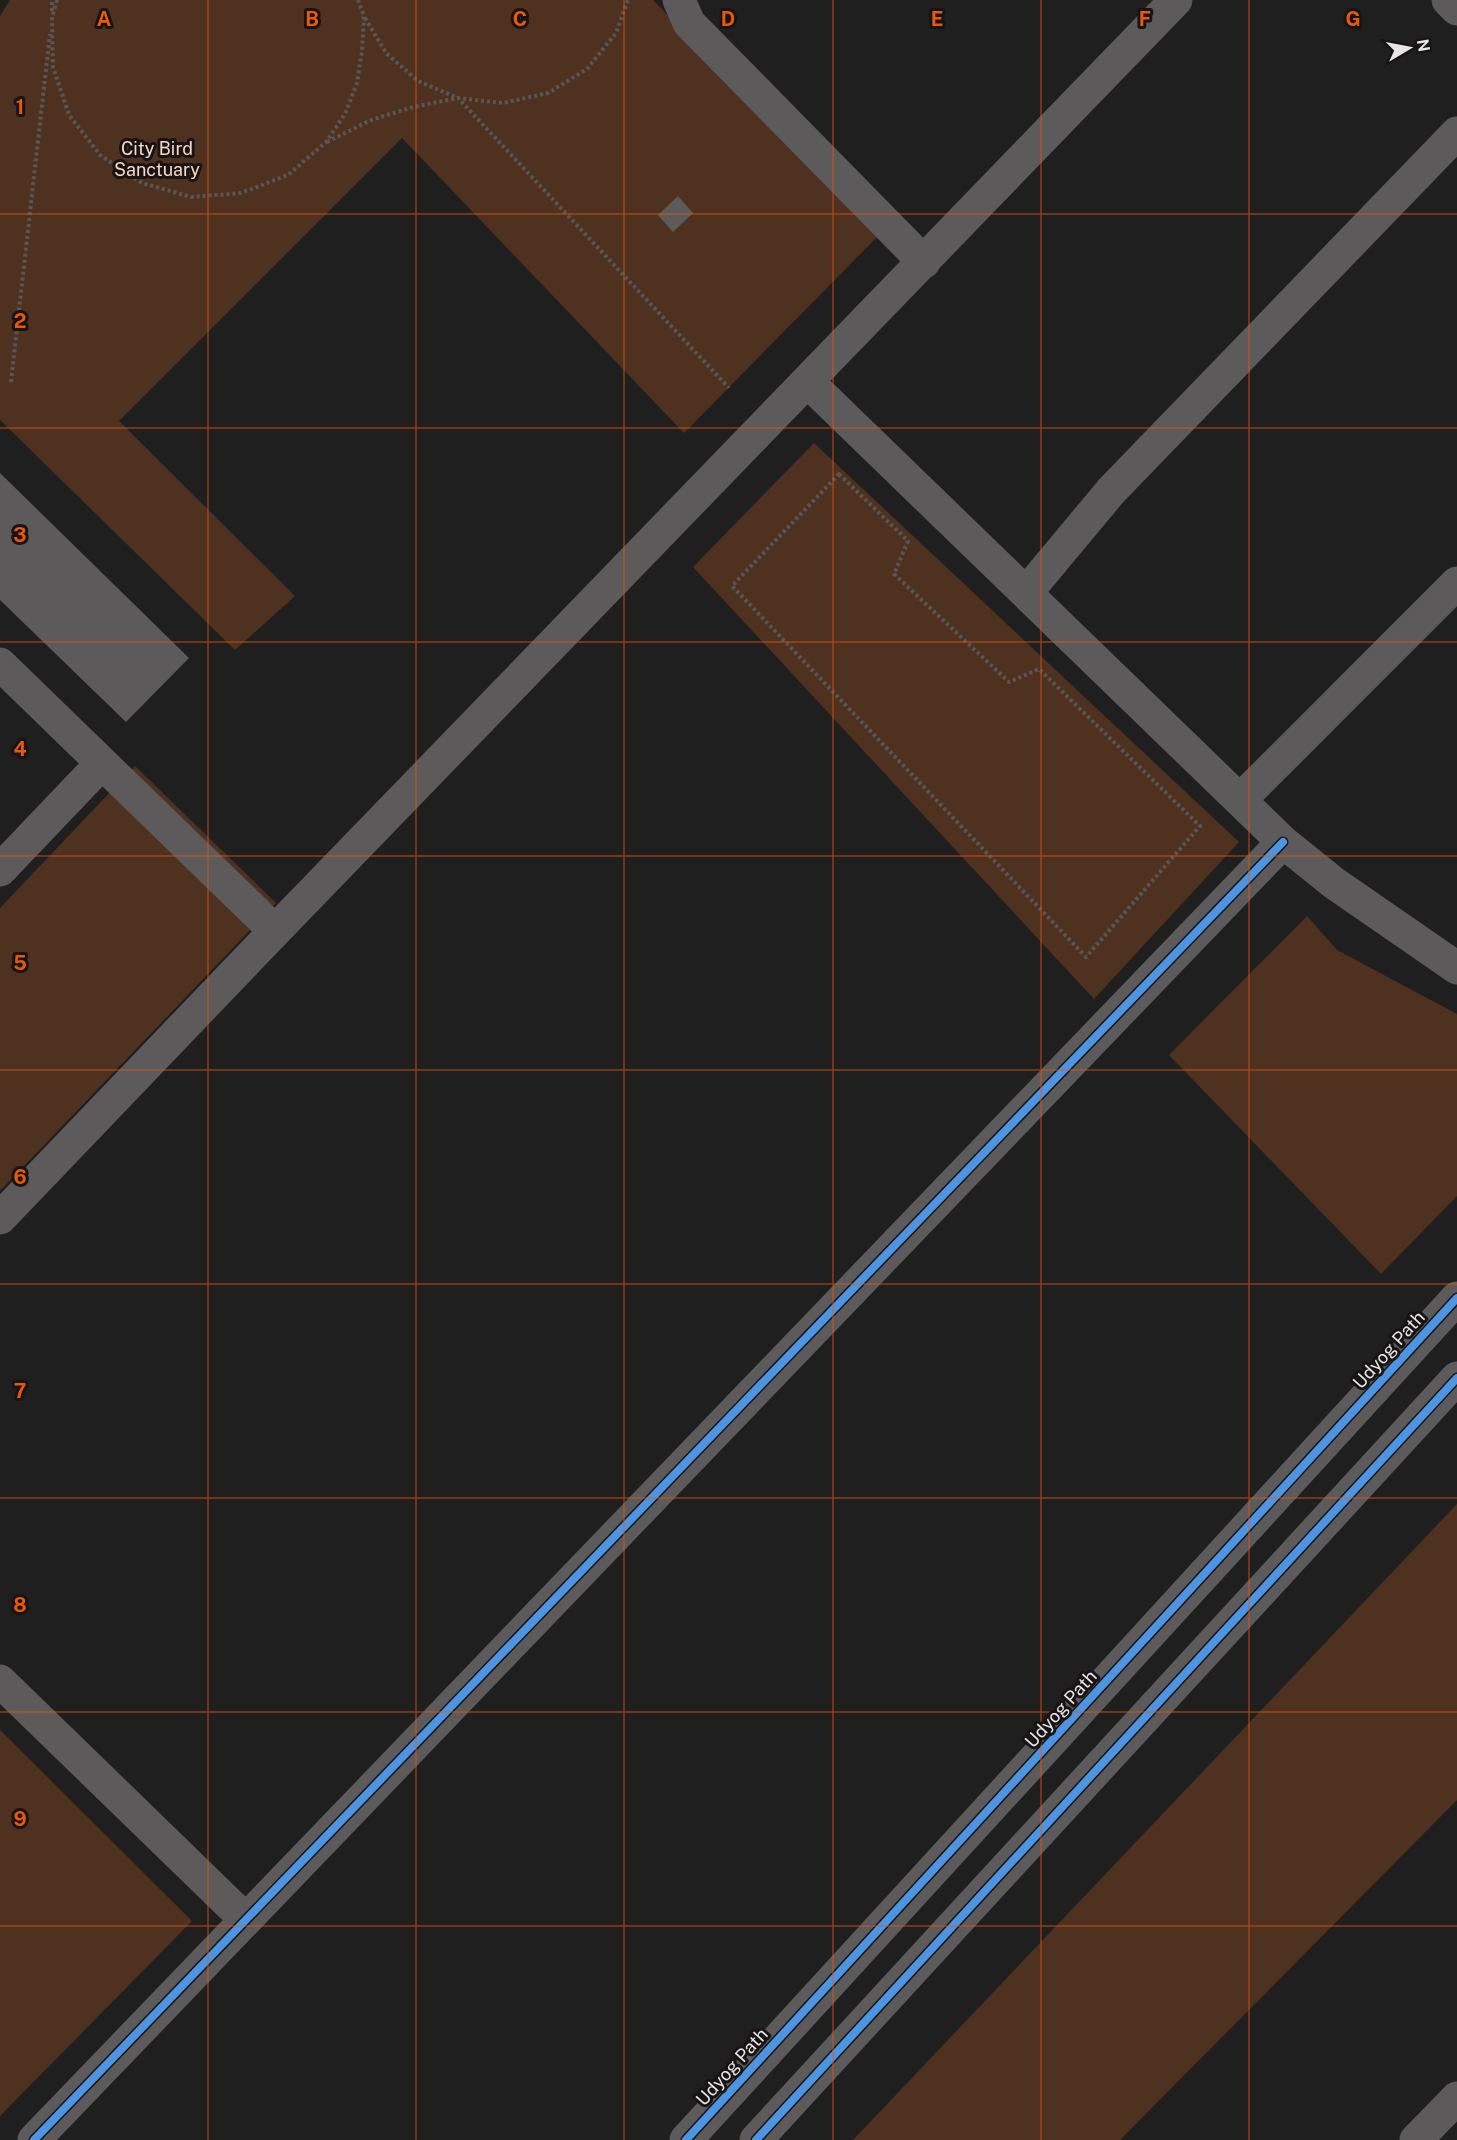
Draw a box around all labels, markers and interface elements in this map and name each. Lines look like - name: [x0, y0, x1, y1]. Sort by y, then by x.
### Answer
- text: A: [97, 7, 111, 31]
- text: B: [305, 7, 319, 31]
- text: C: [513, 7, 527, 31]
- text: D: [721, 7, 735, 31]
- text: E: [931, 7, 943, 31]
- text: F: [1139, 7, 1151, 31]
- text: G: [1345, 7, 1361, 31]
- north arrow: [1379, 18, 1439, 78]
- text: N: [1413, 38, 1434, 53]
- text: 1: [16, 95, 24, 119]
- park label: City Bird Sanctuary: [114, 138, 200, 180]
- text: 2: [14, 309, 26, 333]
- text: 3: [13, 523, 27, 547]
- text: 4: [13, 737, 27, 761]
- text: 5: [13, 951, 27, 975]
- text: 6: [13, 1165, 27, 1189]
- street label: Udyog Path: [1348, 1307, 1429, 1393]
- text: 7: [14, 1379, 26, 1403]
- text: 8: [13, 1593, 27, 1617]
- street label: Udyog Path: [1020, 1666, 1101, 1752]
- text: 9: [13, 1807, 27, 1831]
- street label: Udyog Path: [691, 2024, 772, 2110]

